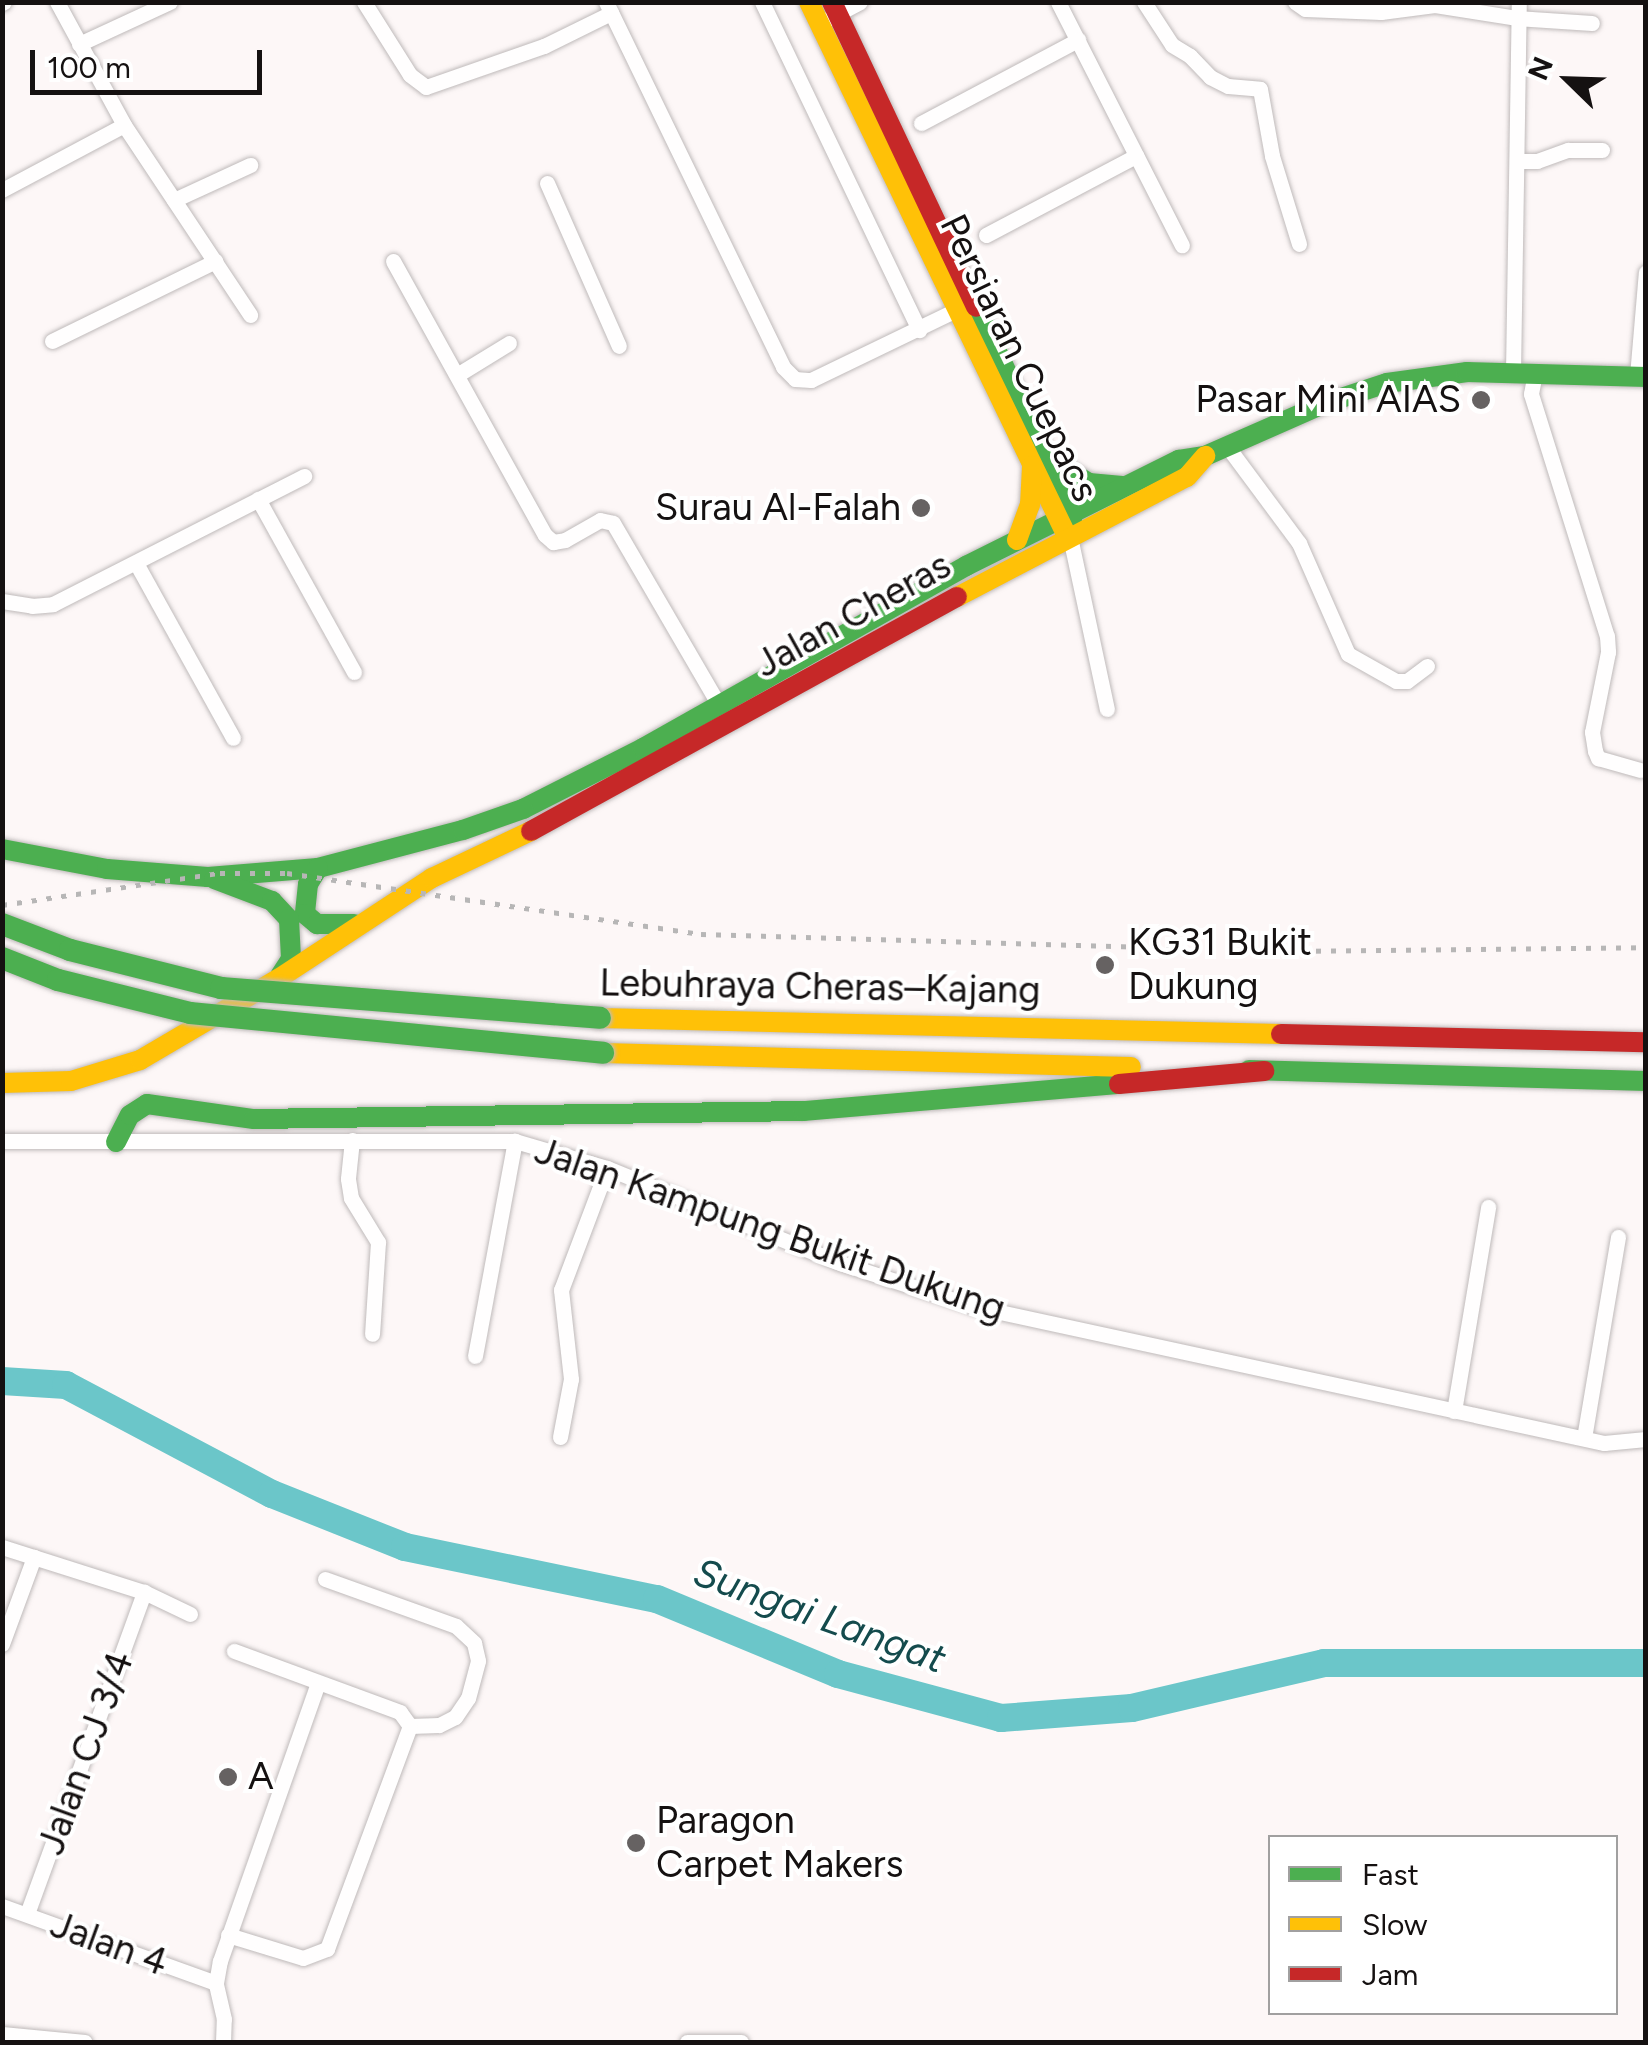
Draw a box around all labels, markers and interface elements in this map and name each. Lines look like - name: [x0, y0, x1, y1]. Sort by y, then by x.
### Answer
- scale bar: [35, 30, 268, 92]
- north arrow: [1518, 30, 1618, 130]
- text: 100 m: [47, 49, 131, 86]
- text: N: [1521, 52, 1560, 85]
- street label: Persiaran Cuepacs: [930, 207, 1108, 509]
- place label: Pasar Mini AIAS: [1195, 377, 1461, 423]
- marker: Pasar Mini AIAS: [1470, 389, 1492, 411]
- place label: Surau Al-Falah: [655, 485, 901, 531]
- marker: Surau Al-Falah: [910, 497, 932, 519]
- street label: Jalan Cheras: [747, 543, 959, 687]
- place label: KG31 Bukit Dukung: [1128, 920, 1312, 1009]
- marker: KG31 Bukit Dukung: [1092, 952, 1118, 978]
- street label: Lebuhraya Cheras–Kajang: [599, 960, 1041, 1014]
- street label: Jalan Kampung Bukit Dukung: [529, 1128, 1011, 1332]
- water label: Sungai Langat: [688, 1547, 952, 1683]
- street label: Jalan CJ 3/4: [28, 1645, 144, 1861]
- place label: A: [248, 1754, 274, 1800]
- marker: A: [217, 1766, 239, 1788]
- place label: Paragon Carpet Makers: [656, 1798, 903, 1888]
- marker: Paragon Carpet Makers: [625, 1832, 647, 1854]
- legend: [1268, 1835, 1618, 2015]
- text: Fast: [1362, 1856, 1419, 1893]
- street label: Jalan 4: [44, 1902, 174, 1986]
- text: Slow: [1362, 1906, 1428, 1943]
- text: Jam: [1362, 1956, 1418, 1993]

